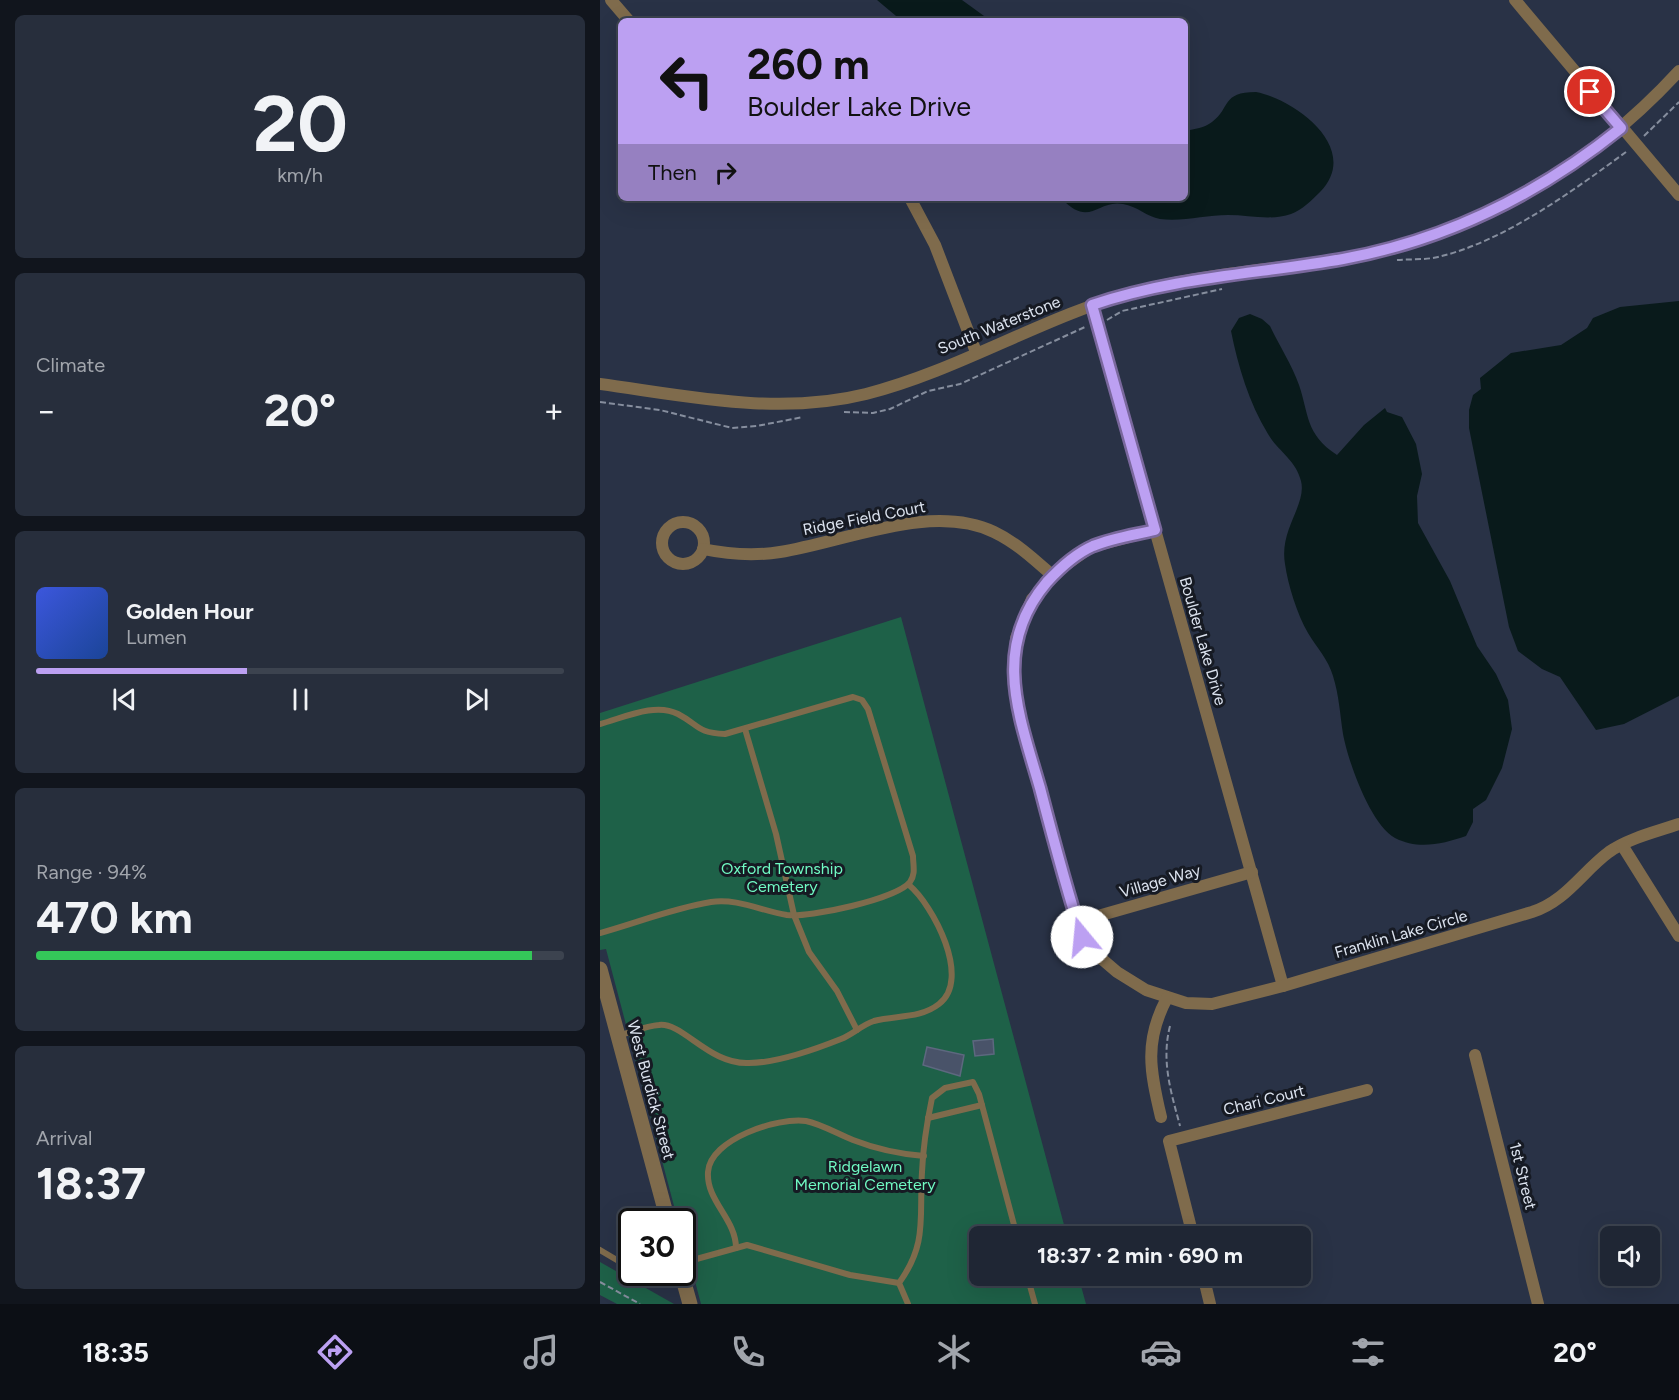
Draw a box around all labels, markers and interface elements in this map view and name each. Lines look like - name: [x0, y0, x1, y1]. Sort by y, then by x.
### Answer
- text: 260 m: [747, 39, 870, 90]
- icon: left: [648, 42, 726, 120]
- pin: [1564, 66, 1615, 117]
- icon: arrive: [1573, 75, 1606, 108]
- text: 20: [252, 77, 348, 171]
- text: Boulder Lake Drive: [747, 90, 971, 123]
- icon: right: [709, 156, 742, 189]
- text: Then: [648, 159, 697, 186]
- text: km/h: [277, 163, 323, 187]
- street label: South Waterstone: [935, 292, 1063, 358]
- text: Climate: [36, 353, 105, 377]
- text: 20°: [264, 383, 336, 437]
- text: −: [36, 391, 57, 430]
- text: +: [543, 391, 564, 430]
- street label: Ridge Field Court: [801, 497, 927, 539]
- street label: Boulder Lake Drive: [1176, 575, 1230, 708]
- text: Golden Hour: [126, 598, 254, 625]
- text: Lumen: [126, 625, 187, 649]
- icon: previous: [108, 683, 141, 716]
- icon: pause: [284, 683, 317, 716]
- icon: next: [460, 683, 493, 716]
- park label: Oxford Township Cemetery: [721, 859, 843, 896]
- text: Range · 94%: [36, 860, 147, 884]
- street label: Village Way: [1117, 860, 1203, 902]
- text: 470 km: [36, 890, 193, 944]
- position arrow: [1050, 905, 1114, 969]
- street label: Franklin Lake Circle: [1332, 906, 1470, 962]
- street label: West Burdick Street: [623, 1018, 679, 1162]
- street label: Chari Court: [1221, 1081, 1307, 1119]
- text: Arrival: [36, 1126, 92, 1150]
- street label: 1st Street: [1505, 1140, 1541, 1212]
- text: 18:37: [36, 1156, 146, 1210]
- park label: Ridgelawn Memorial Cemetery: [794, 1157, 936, 1194]
- speed limit sign: 30: [618, 1208, 696, 1286]
- map controls: [1600, 1226, 1660, 1286]
- button: sound: [1600, 1226, 1660, 1286]
- text: 18:37 · 2 min · 690 m: [1037, 1242, 1243, 1269]
- icon: directions: [314, 1331, 356, 1373]
- icon: music: [520, 1331, 562, 1373]
- icon: phone: [727, 1331, 769, 1373]
- icon: climate: [933, 1331, 975, 1373]
- icon: car: [1140, 1331, 1182, 1373]
- icon: filters: [1347, 1331, 1389, 1373]
- text: 18:35: [82, 1336, 149, 1369]
- text: 20°: [1553, 1336, 1597, 1369]

